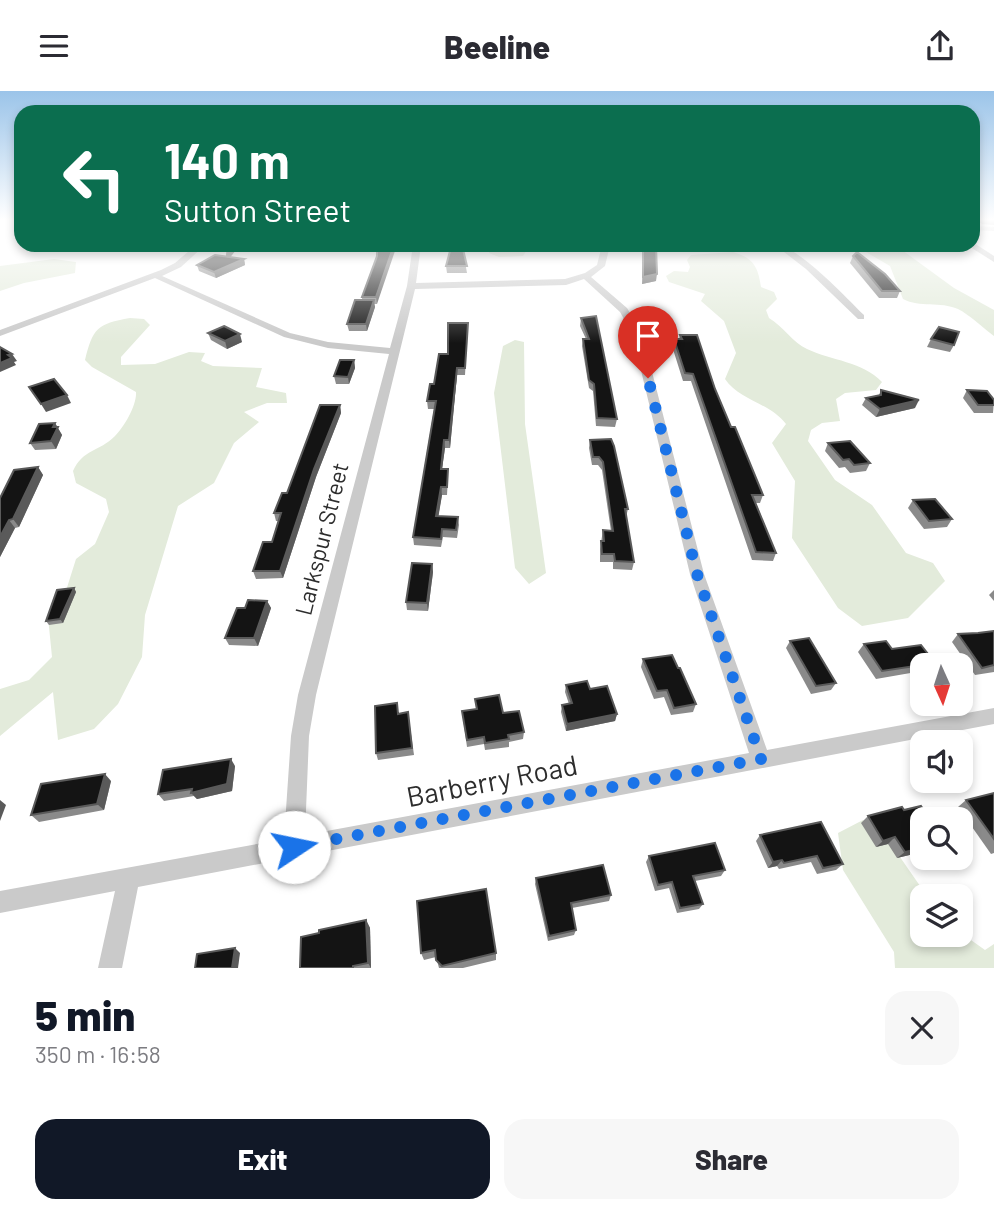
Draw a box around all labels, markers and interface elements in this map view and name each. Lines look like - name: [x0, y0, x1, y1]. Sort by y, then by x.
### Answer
- icon: menu: [35, 27, 73, 65]
- text: Beeline: [444, 27, 550, 65]
- icon: share: [921, 27, 959, 65]
- text: 140 m: [164, 130, 290, 189]
- icon: left: [49, 133, 140, 224]
- text: Sutton Street: [164, 190, 351, 228]
- pin: [618, 306, 678, 378]
- icon: arrive: [629, 317, 667, 355]
- street label: Larkspur Street: [289, 459, 354, 618]
- north arrow: [910, 653, 973, 716]
- map controls: [910, 653, 973, 947]
- button: sound: [910, 730, 973, 793]
- street label: Barberry Road: [403, 747, 580, 813]
- button: search: [910, 807, 973, 870]
- position arrow: [257, 810, 331, 884]
- button: layers: [910, 884, 973, 947]
- text: 5 min: [35, 989, 135, 1039]
- button: close: [885, 991, 959, 1065]
- text: 350 m · 16:58: [35, 1040, 161, 1068]
- button: Exit: [35, 1119, 490, 1199]
- button: Share: [504, 1119, 959, 1199]

